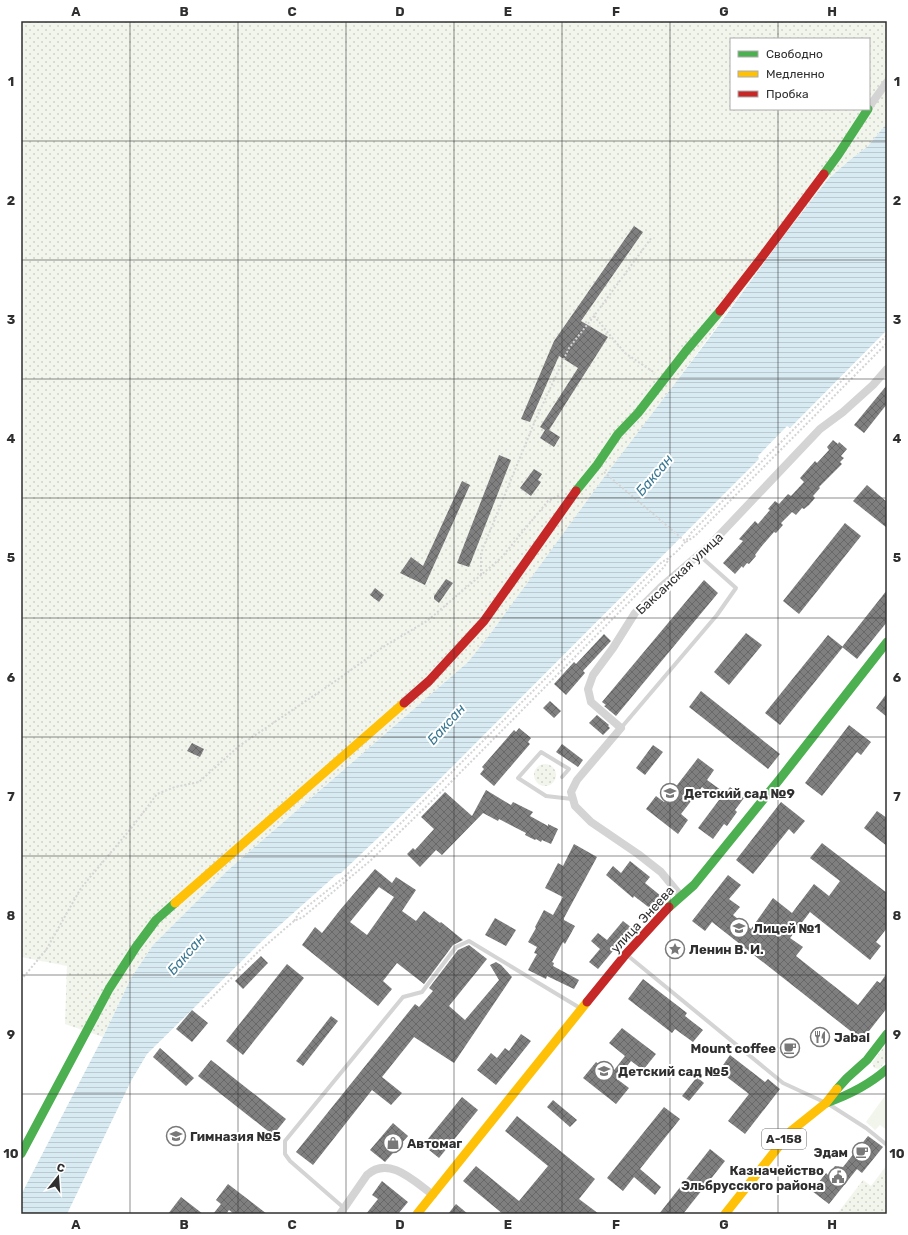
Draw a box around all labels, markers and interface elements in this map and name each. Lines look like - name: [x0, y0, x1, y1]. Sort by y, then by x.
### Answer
- text: A: [71, 4, 81, 19]
- text: B: [179, 4, 189, 19]
- text: C: [287, 4, 297, 19]
- text: D: [395, 4, 405, 19]
- text: E: [504, 4, 512, 19]
- text: F: [612, 4, 620, 19]
- text: G: [719, 4, 729, 19]
- text: H: [827, 4, 837, 19]
- legend: [730, 38, 870, 110]
- text: Свободно: [766, 47, 823, 61]
- text: Медленно: [766, 67, 825, 81]
- text: 1: [8, 74, 14, 89]
- text: 1: [894, 74, 900, 89]
- text: Пробка: [766, 87, 809, 101]
- text: 2: [7, 193, 15, 208]
- text: 2: [893, 193, 901, 208]
- text: 3: [7, 312, 16, 327]
- text: 3: [893, 312, 902, 327]
- text: 4: [7, 431, 16, 446]
- text: 4: [893, 431, 902, 446]
- water label: Баксан: [632, 451, 677, 499]
- street label: Баксанская улица: [633, 529, 726, 618]
- text: 5: [7, 550, 15, 565]
- text: 5: [893, 550, 901, 565]
- text: 6: [7, 670, 16, 685]
- text: 6: [893, 670, 902, 685]
- water label: Баксан: [424, 700, 469, 748]
- school or university icon: Детский сад №9: [659, 782, 681, 804]
- place label: Детский сад №9: [684, 786, 795, 801]
- text: 7: [7, 789, 15, 804]
- text: 7: [893, 789, 901, 804]
- street label: улица Энеева: [608, 883, 677, 956]
- text: 8: [7, 908, 16, 923]
- text: 8: [893, 908, 902, 923]
- school or university icon: Лицей №1: [728, 917, 750, 939]
- place label: Лицей №1: [753, 921, 821, 936]
- water label: Баксан: [164, 930, 209, 978]
- place icon: Ленин В. И.: [664, 938, 686, 960]
- place label: Ленин В. И.: [689, 942, 764, 957]
- restaurant icon: Jabal: [809, 1026, 831, 1048]
- text: 9: [7, 1027, 15, 1042]
- text: 9: [893, 1027, 901, 1042]
- place label: Jabal: [834, 1030, 870, 1045]
- cafe icon: Mount coffee: [779, 1037, 801, 1059]
- place label: Mount coffee: [690, 1041, 776, 1056]
- school or university icon: Детский сад №5: [593, 1060, 615, 1082]
- place label: Детский сад №5: [618, 1064, 729, 1079]
- school or university icon: Гимназия №5: [165, 1125, 187, 1147]
- place label: Гимназия №5: [190, 1129, 281, 1144]
- road number: А-158: [762, 1129, 806, 1149]
- shop icon: Автомаг: [382, 1132, 404, 1154]
- place label: Автомаг: [407, 1136, 462, 1151]
- cafe icon: Эдам: [851, 1141, 873, 1163]
- place label: Эдам: [813, 1145, 848, 1160]
- text: 10: [3, 1146, 19, 1161]
- text: 10: [889, 1146, 905, 1161]
- north arrow: [38, 1157, 78, 1197]
- text: С: [55, 1161, 67, 1175]
- place label: Казначейство Эльбрусского района: [681, 1163, 824, 1193]
- public building icon: Казначейство Эльбрусского района: [827, 1166, 849, 1188]
- text: A: [71, 1217, 81, 1232]
- text: B: [179, 1217, 189, 1232]
- text: C: [287, 1217, 297, 1232]
- text: D: [395, 1217, 405, 1232]
- text: E: [504, 1217, 512, 1232]
- text: F: [612, 1217, 620, 1232]
- text: G: [719, 1217, 729, 1232]
- text: H: [827, 1217, 837, 1232]

